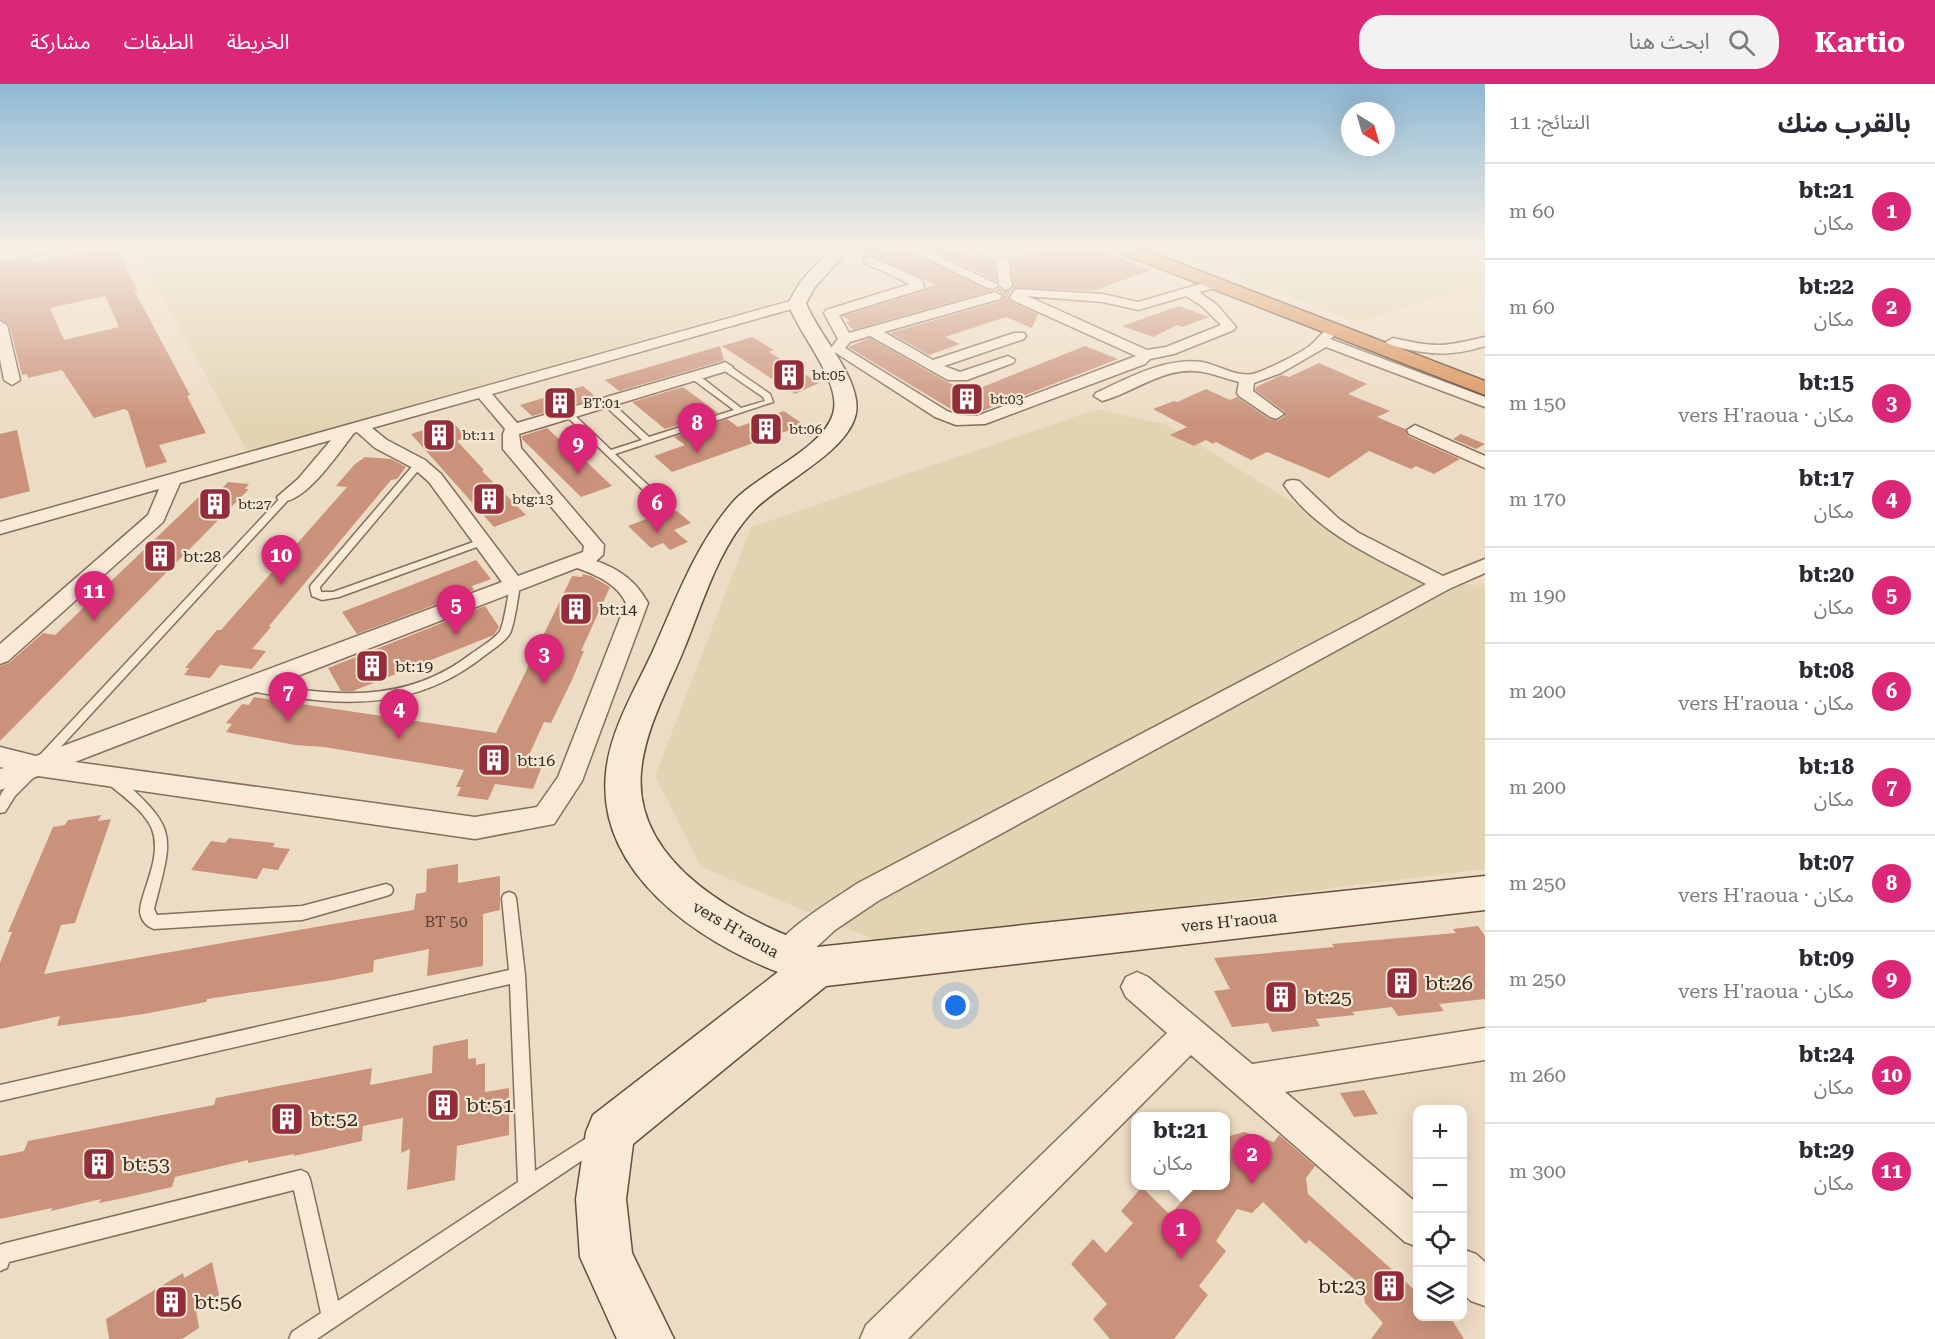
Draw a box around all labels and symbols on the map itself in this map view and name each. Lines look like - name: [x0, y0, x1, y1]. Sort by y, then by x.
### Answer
- north arrow: [1341, 102, 1395, 156]
- building icon: bt:05: [771, 357, 807, 393]
- place label: bt:05: [812, 367, 846, 383]
- building icon: bt:03: [949, 381, 985, 417]
- building icon: BT:01: [542, 385, 578, 421]
- place label: bt:03: [990, 391, 1024, 407]
- place label: BT:01: [583, 395, 621, 411]
- pin: 8: [678, 404, 716, 453]
- building icon: bt:06: [748, 411, 784, 447]
- building icon: bt:11: [421, 417, 457, 453]
- place label: bt:06: [789, 421, 823, 437]
- pin: 9: [558, 424, 598, 474]
- place label: bt:11: [462, 427, 496, 443]
- building icon: btg:13: [471, 481, 507, 517]
- pin: 6: [638, 484, 676, 533]
- building icon: bt:27: [197, 486, 233, 522]
- place label: btg:13: [512, 491, 554, 507]
- place label: bt:27: [238, 496, 272, 512]
- pin: 10: [262, 536, 300, 585]
- building icon: bt:28: [142, 538, 178, 574]
- place label: bt:28: [183, 547, 221, 566]
- pin: 11: [74, 572, 113, 621]
- pin: 5: [436, 586, 476, 635]
- building icon: bt:14: [558, 591, 594, 627]
- place label: bt:14: [599, 600, 637, 619]
- pin: 3: [524, 634, 564, 684]
- building icon: bt:19: [354, 648, 390, 684]
- place label: bt:19: [395, 657, 433, 676]
- pin: 7: [268, 672, 308, 722]
- pin: 4: [380, 690, 418, 739]
- building icon: bt:16: [476, 742, 512, 778]
- place label: bt:16: [517, 751, 555, 770]
- street label: vers H'raoua: [689, 897, 783, 962]
- street label: vers H'raoua: [1180, 907, 1278, 936]
- house number: BT 50: [424, 912, 468, 931]
- building icon: bt:26: [1384, 965, 1420, 1001]
- place label: bt:26: [1425, 971, 1473, 995]
- building icon: bt:25: [1263, 979, 1299, 1015]
- place label: bt:25: [1304, 985, 1352, 1009]
- your location: [941, 991, 970, 1020]
- building icon: bt:51: [425, 1087, 461, 1123]
- place label: bt:51: [466, 1093, 514, 1117]
- building icon: bt:52: [269, 1101, 305, 1137]
- place label: bt:52: [310, 1107, 358, 1131]
- pin: 2: [1232, 1134, 1272, 1184]
- building icon: bt:53: [81, 1146, 117, 1182]
- place label: bt:53: [122, 1152, 170, 1176]
- pin: 1: [1162, 1210, 1200, 1259]
- building icon: bt:23: [1371, 1268, 1407, 1304]
- place label: bt:23: [1318, 1274, 1366, 1298]
- building icon: bt:56: [153, 1284, 189, 1320]
- place label: bt:56: [194, 1290, 242, 1314]

